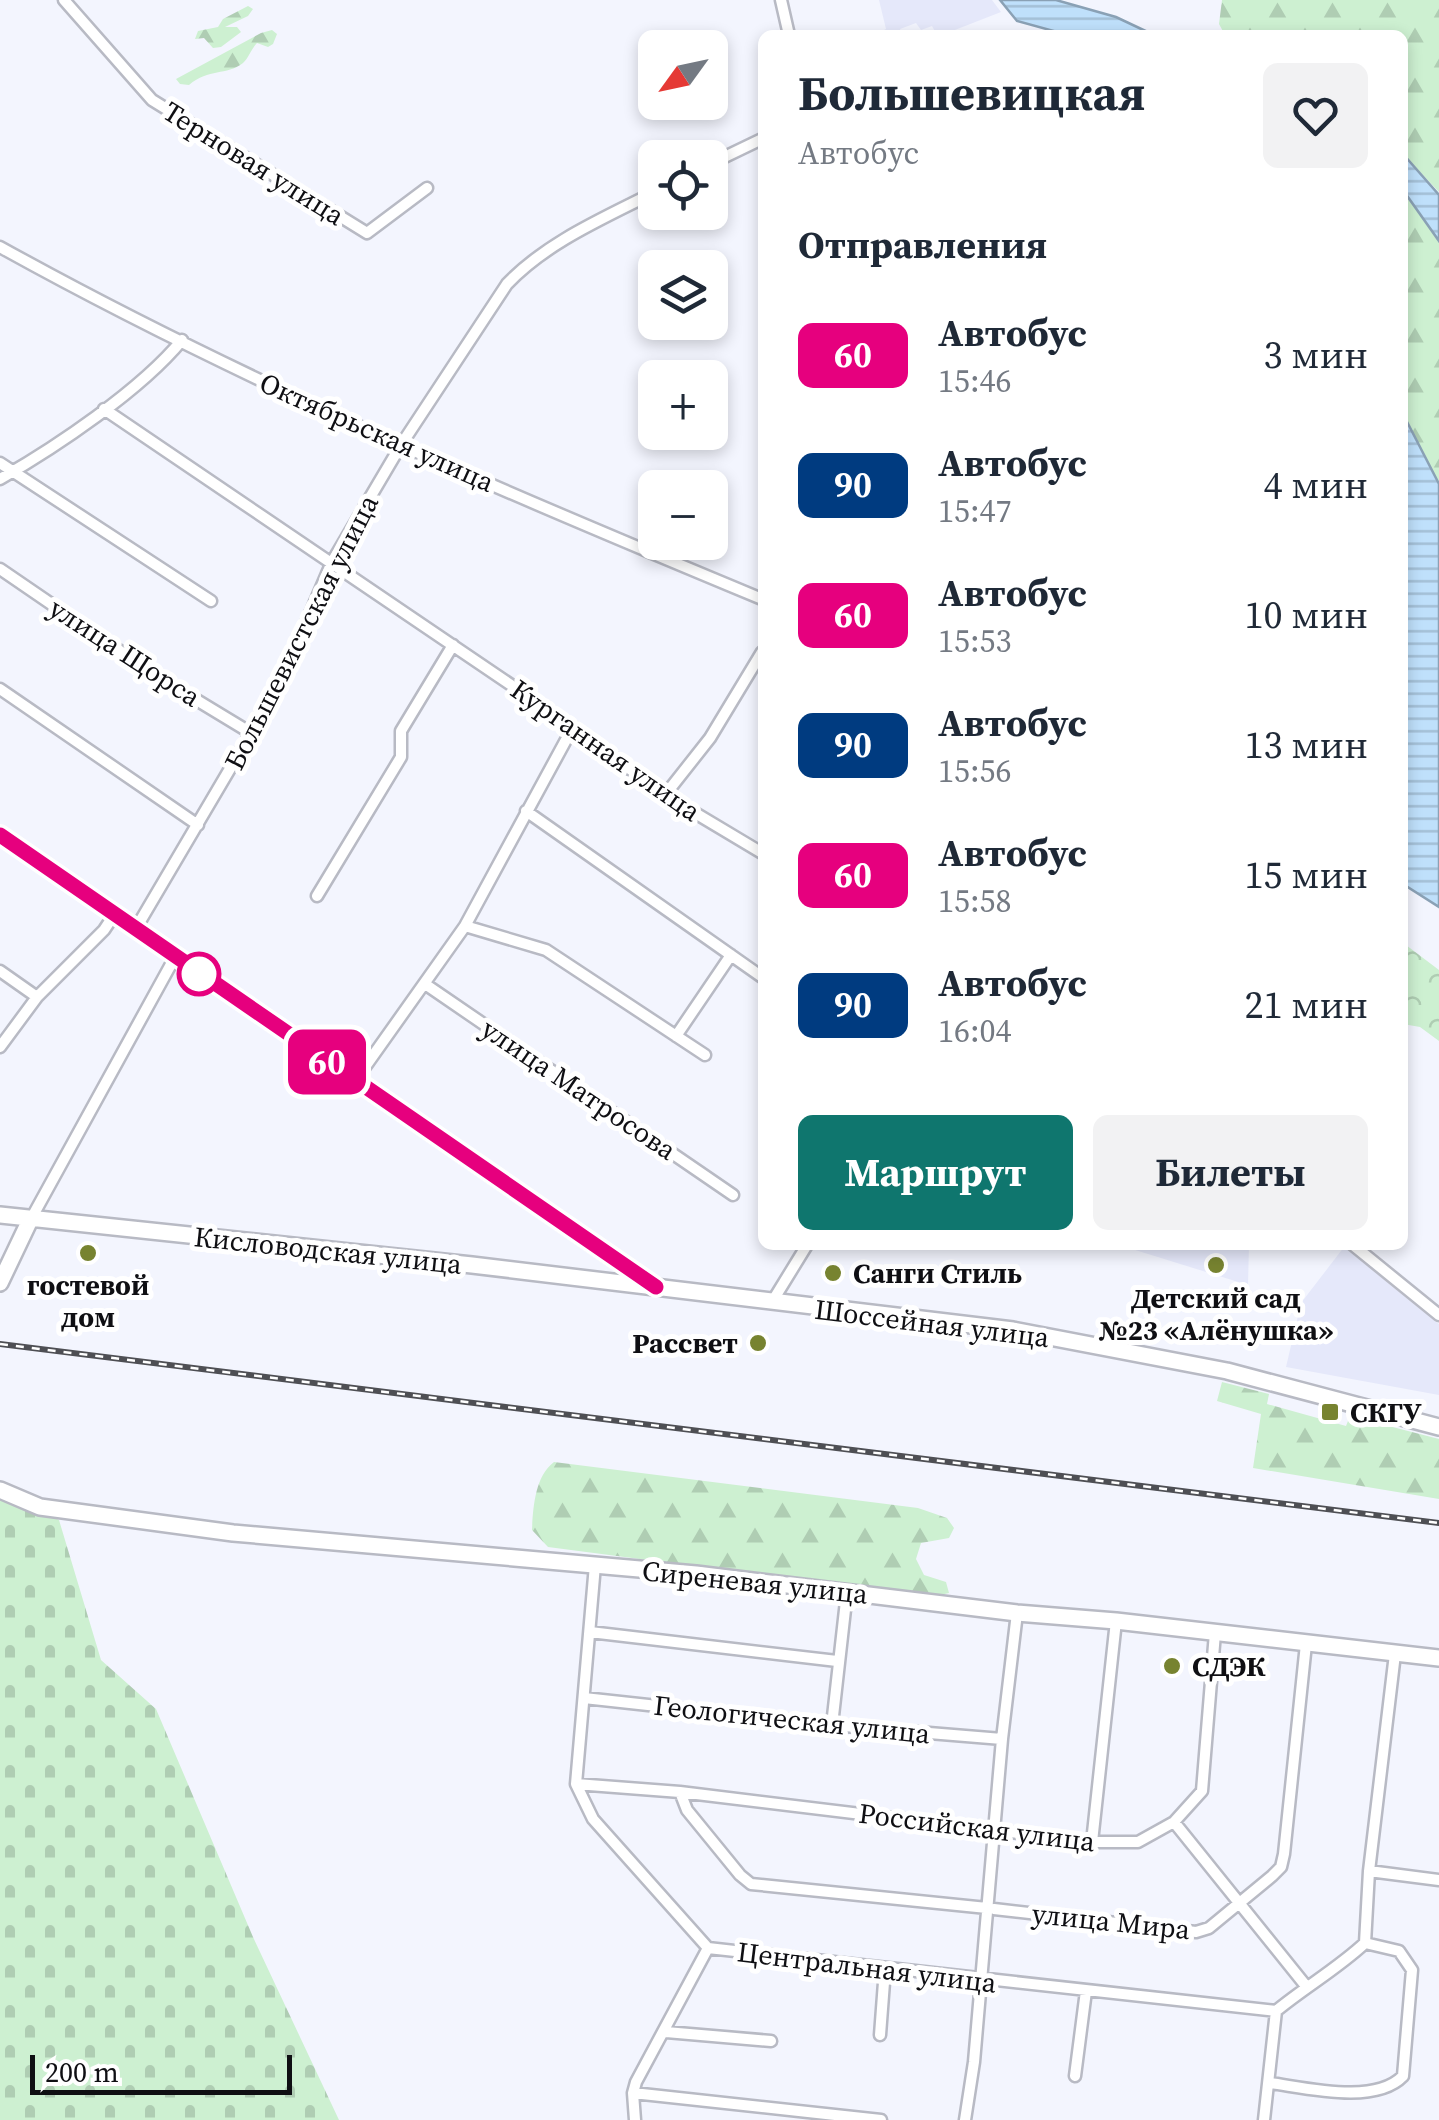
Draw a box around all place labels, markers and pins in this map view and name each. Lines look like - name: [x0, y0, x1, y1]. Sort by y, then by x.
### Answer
- unlabelled marker: [178, 953, 220, 995]
- marker: гостевой дом: [77, 1242, 99, 1264]
- place label: Санги Стиль: [853, 1254, 1022, 1292]
- marker: Детский сад №23 «Алёнушка»: [1205, 1254, 1227, 1276]
- marker: Санги Стиль: [822, 1262, 844, 1284]
- place label: гостевой дом: [27, 1266, 149, 1336]
- place label: Детский сад №23 «Алёнушка»: [1099, 1279, 1333, 1349]
- place label: Рассвет: [632, 1324, 738, 1362]
- marker: Рассвет: [747, 1332, 769, 1354]
- place label: СКГУ: [1350, 1393, 1422, 1431]
- marker: СКГУ: [1319, 1401, 1341, 1423]
- place label: СДЭК: [1192, 1647, 1266, 1685]
- marker: СДЭК: [1161, 1655, 1183, 1677]

